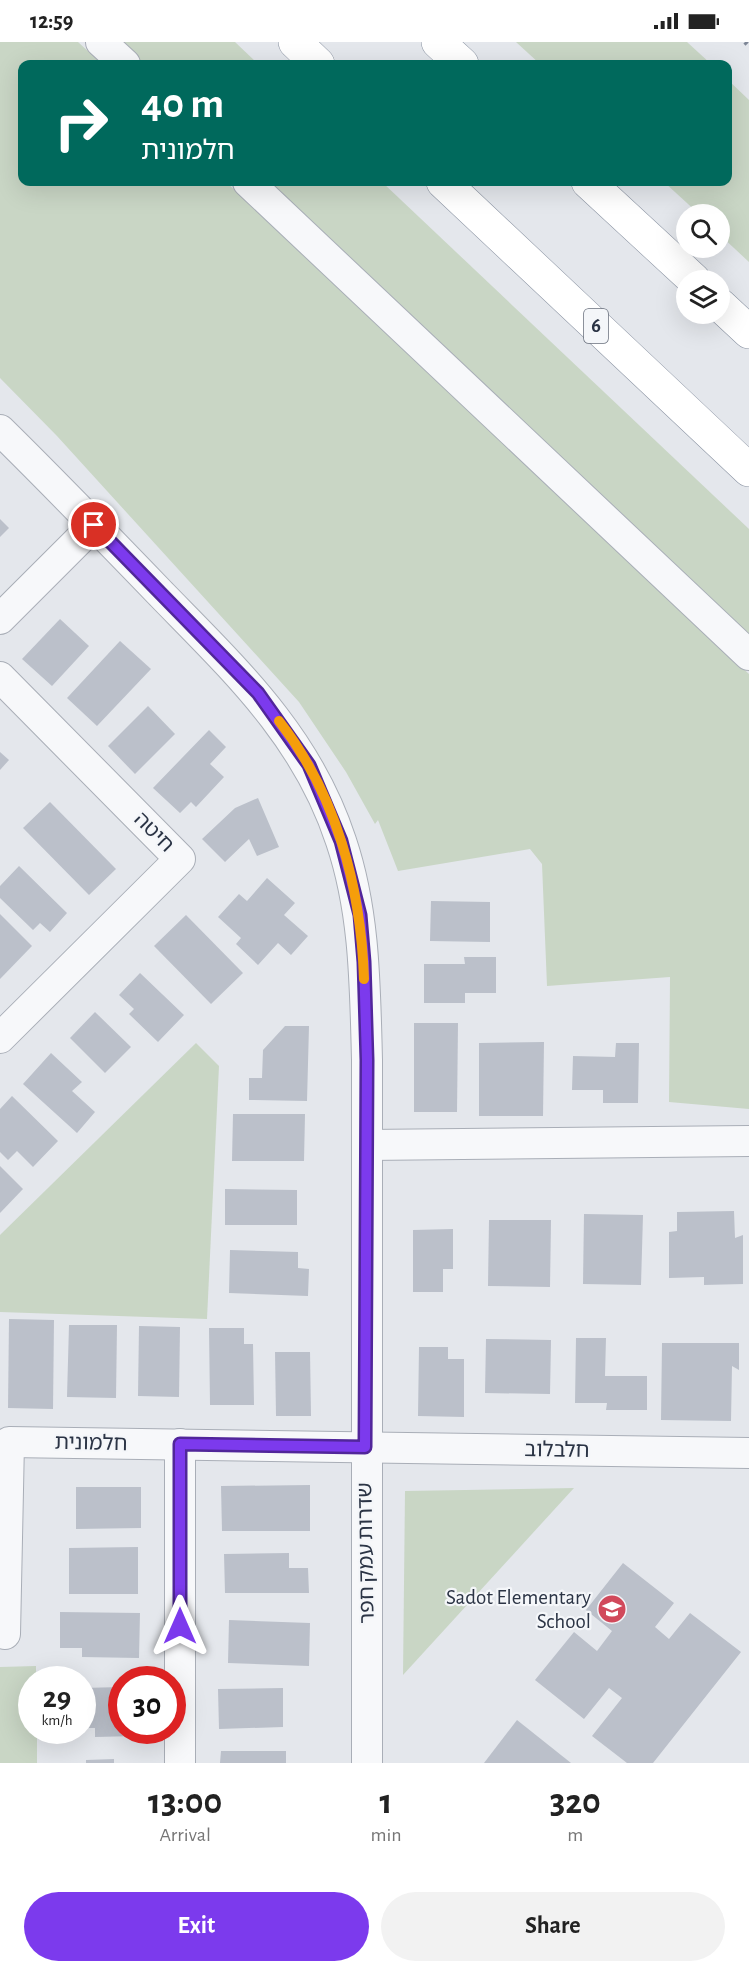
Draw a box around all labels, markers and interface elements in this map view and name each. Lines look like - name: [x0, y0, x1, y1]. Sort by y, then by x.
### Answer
- text: 12:59: [30, 10, 73, 32]
- text: 40 m: [141, 83, 224, 125]
- icon: right: [42, 84, 120, 162]
- text: חלמונית: [141, 137, 235, 164]
- map controls: [676, 204, 730, 324]
- button: search: [676, 204, 730, 258]
- button: layers: [676, 270, 730, 324]
- road number: 6: [584, 309, 608, 343]
- pin: [68, 499, 119, 550]
- icon: arrive: [77, 508, 110, 541]
- street label: חיטה: [130, 808, 178, 856]
- street label: חלמונית: [54, 1432, 128, 1454]
- street label: חלבלוב: [524, 1439, 590, 1461]
- street label: שדרות עמק חפר: [354, 1482, 378, 1624]
- place label: Sadot Elementary School: [446, 1587, 591, 1632]
- school or university icon: Sadot Elementary School: [596, 1593, 628, 1625]
- position arrow: [148, 1594, 212, 1658]
- speed limit sign: 30: [108, 1666, 186, 1744]
- text: 29: [43, 1683, 71, 1713]
- text: km/h: [42, 1713, 72, 1728]
- text: 13:00: [148, 1784, 222, 1820]
- text: 1: [379, 1784, 392, 1820]
- text: 320: [550, 1784, 601, 1820]
- text: Arrival: [159, 1825, 211, 1845]
- text: min: [370, 1825, 402, 1845]
- text: m: [567, 1825, 583, 1845]
- button: Exit: [24, 1892, 369, 1961]
- button: Share: [381, 1892, 725, 1961]

